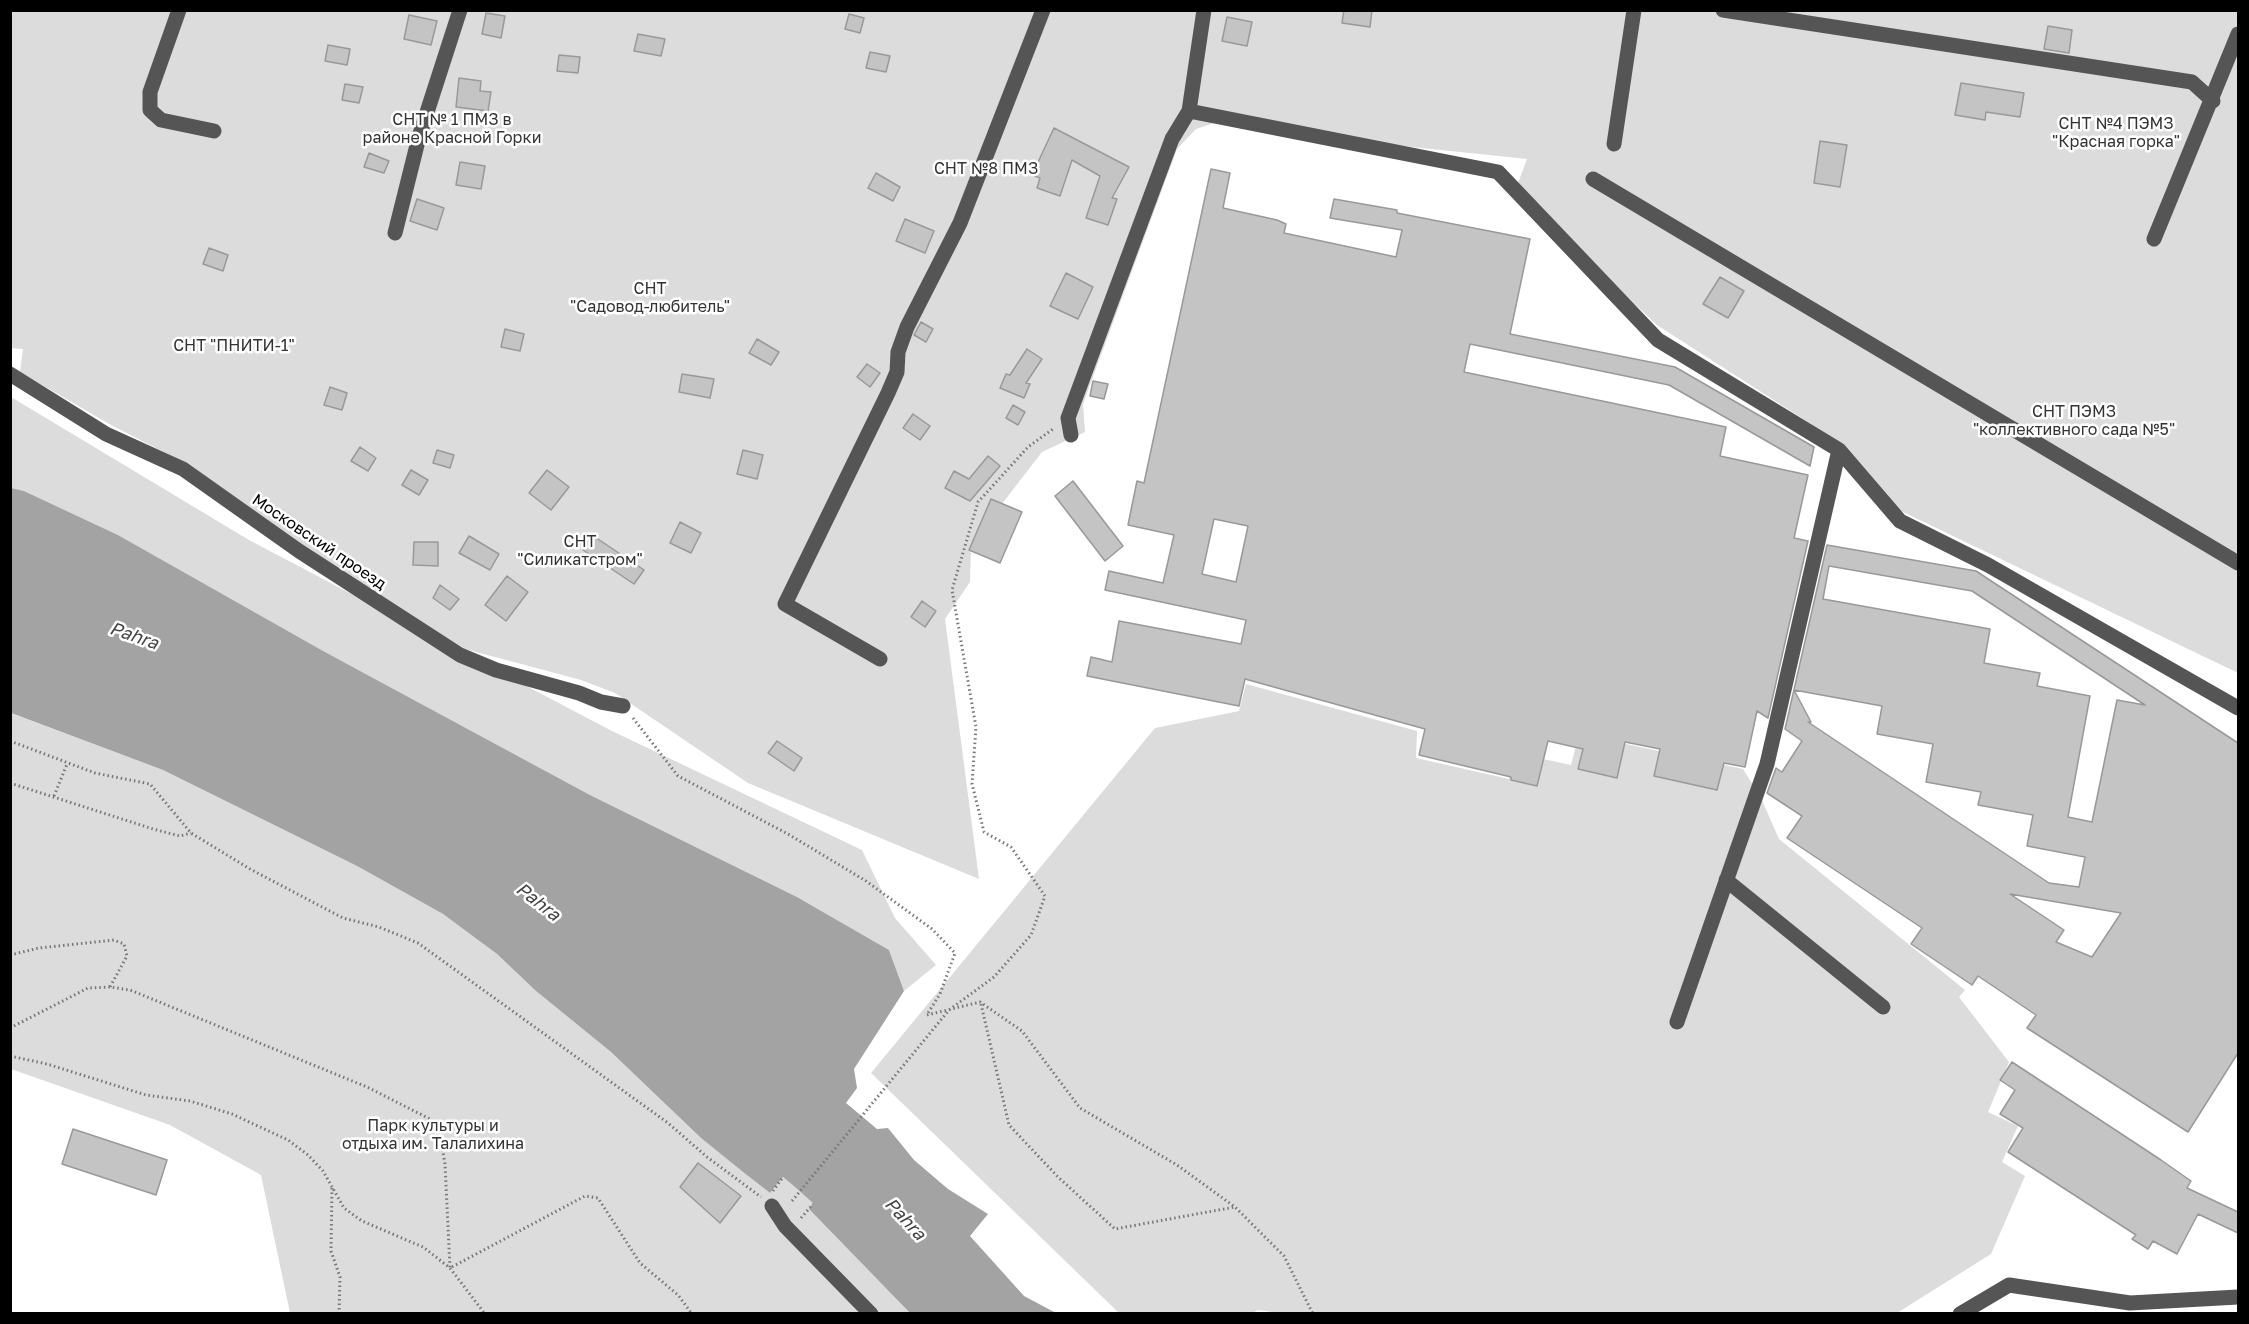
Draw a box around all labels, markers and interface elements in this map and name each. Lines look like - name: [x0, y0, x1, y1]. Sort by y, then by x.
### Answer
- park label: СНТ № 1 ПМЗ в районе Красной Горки: [363, 110, 541, 148]
- park label: СНТ №4 ПЭМЗ "Красная горка": [2052, 114, 2180, 152]
- park label: СНТ №8 ПМЗ: [934, 159, 1038, 179]
- park label: СНТ "Садовод-любитель": [570, 279, 730, 317]
- park label: СНТ "ПНИТИ-1": [173, 336, 295, 356]
- park label: СНТ ПЭМЗ "коллективного сада №5": [1973, 402, 2175, 440]
- street label: Московский проезд: [248, 490, 390, 594]
- park label: СНТ "Силикатстром": [517, 532, 643, 570]
- water label: Pahra: [107, 618, 161, 654]
- water label: Pahra: [512, 878, 564, 926]
- park label: Парк культуры и отдыха им. Талалихина: [342, 1116, 524, 1154]
- water label: Pahra: [880, 1193, 930, 1245]

